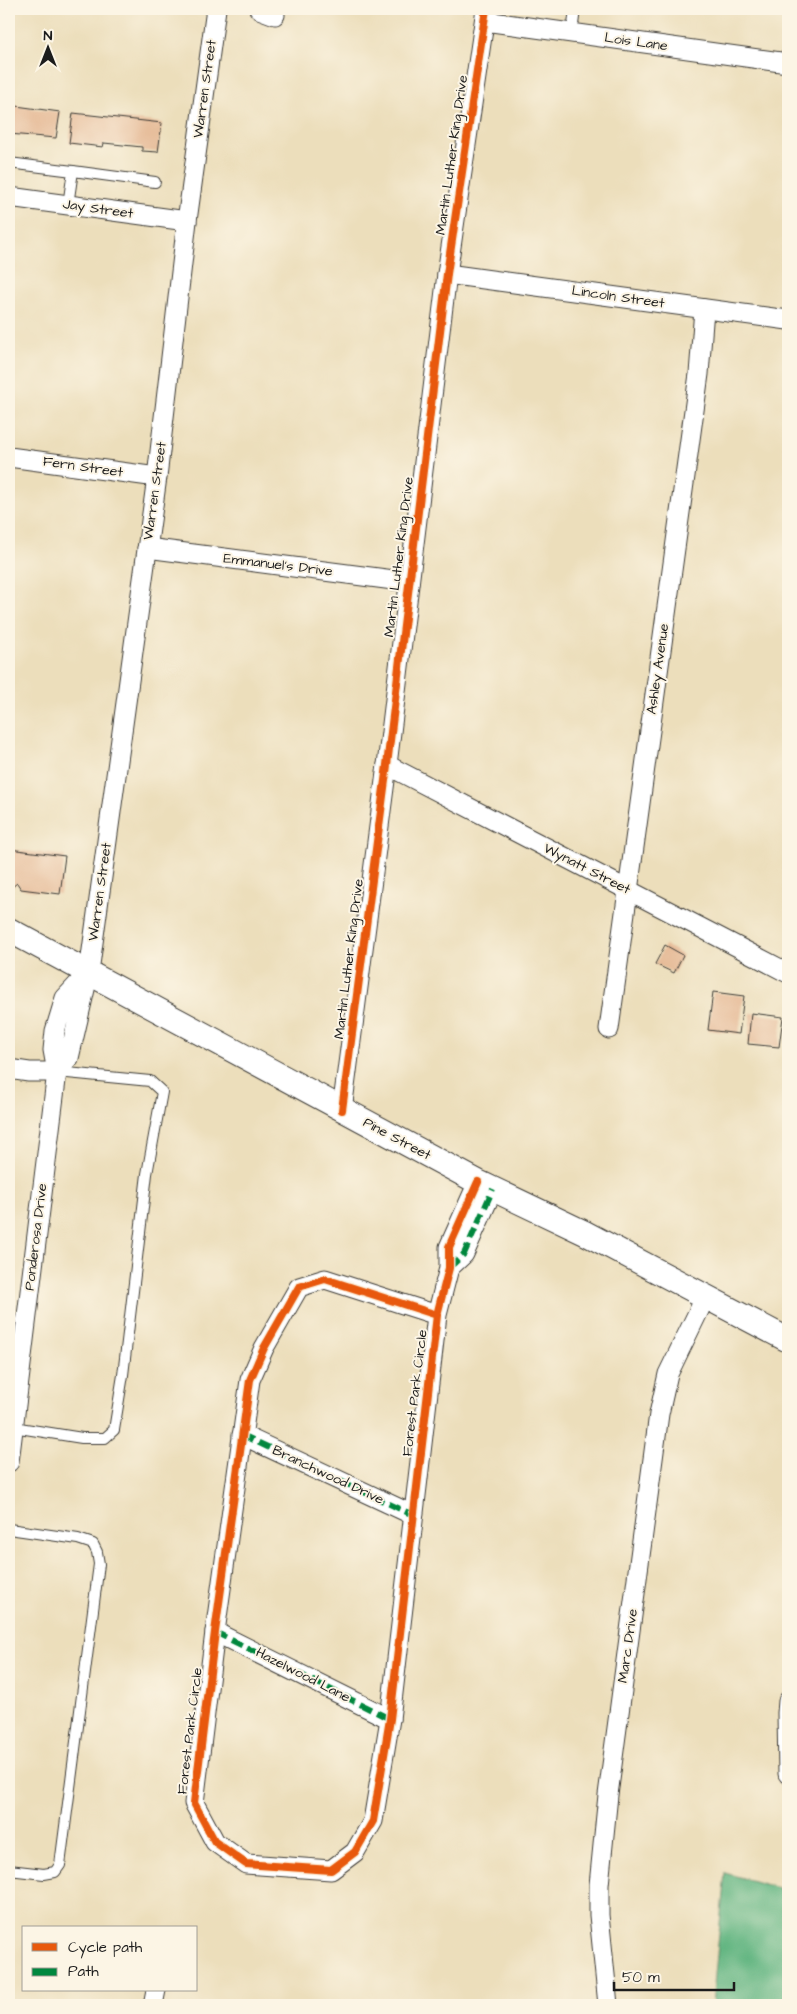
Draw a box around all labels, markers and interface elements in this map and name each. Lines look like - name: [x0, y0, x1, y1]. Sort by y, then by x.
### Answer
- north arrow: [22, 22, 72, 72]
- text: N: [44, 26, 53, 46]
- street label: Lois Lane: [603, 28, 669, 56]
- street label: Warren Street: [188, 38, 222, 139]
- street label: Martin Luther King Drive: [431, 73, 473, 236]
- street label: Jay Street: [61, 194, 135, 224]
- street label: Lincoln Street: [570, 281, 666, 313]
- street label: Warren Street: [138, 440, 172, 541]
- street label: Fern Street: [42, 451, 125, 483]
- street label: Martin Luther King Drive: [379, 475, 419, 638]
- street label: Emmanuel's Drive: [222, 548, 334, 582]
- street label: Ashley Avenue: [642, 622, 674, 716]
- street label: Wynatt Street: [540, 839, 634, 900]
- street label: Warren Street: [83, 841, 117, 942]
- street label: Martin Luther King Drive: [329, 877, 369, 1040]
- street label: Pine Street: [359, 1113, 435, 1165]
- street label: Ponderosa Drive: [20, 1182, 53, 1292]
- street label: Forest Park Circle: [397, 1328, 433, 1458]
- street label: Branchwood Drive: [269, 1440, 388, 1510]
- street label: Marc Drive: [613, 1607, 643, 1684]
- street label: Hazelwood Lane: [252, 1643, 354, 1708]
- street label: Forest Park Circle: [172, 1666, 208, 1796]
- legend: [22, 1926, 198, 1992]
- text: Cycle path: [68, 1937, 143, 1959]
- scale bar: [614, 1959, 734, 1991]
- text: Path: [68, 1961, 99, 1982]
- text: 50 m: [622, 1967, 660, 1988]

